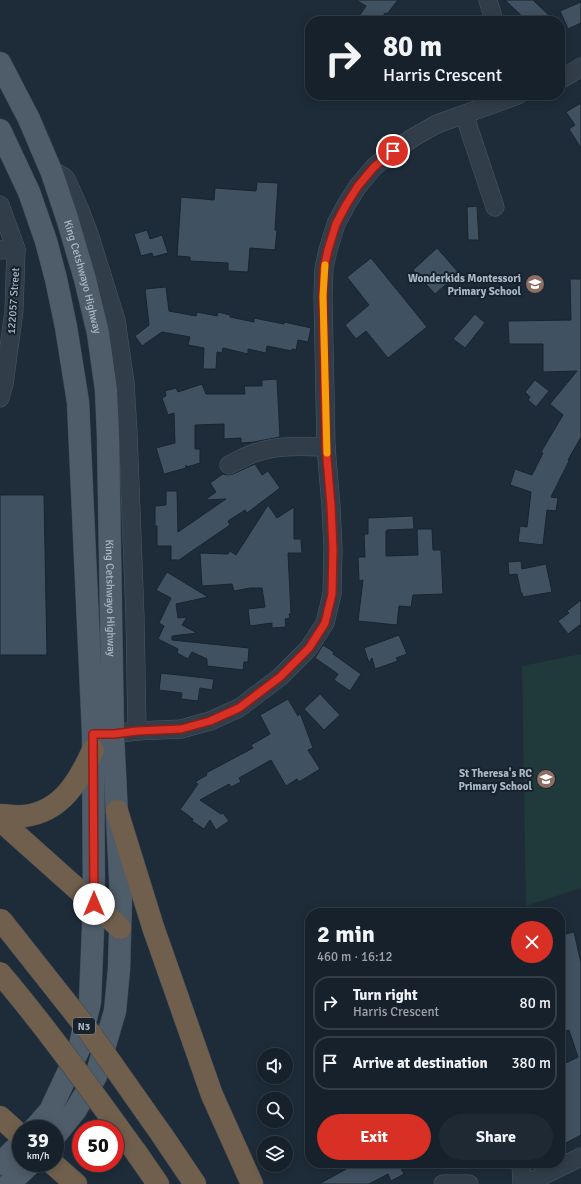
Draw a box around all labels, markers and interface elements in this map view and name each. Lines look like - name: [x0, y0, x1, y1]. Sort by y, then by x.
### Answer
- text: 80 m: [383, 30, 442, 64]
- icon: right: [317, 32, 369, 84]
- text: Harris Crescent: [383, 64, 502, 86]
- pin: [376, 134, 410, 168]
- icon: arrive: [382, 140, 404, 162]
- street label: King Cetshwayo Highway: [61, 218, 104, 336]
- street label: 122057 Street: [5, 267, 22, 335]
- place label: Wonderkids Montessori Primary School: [408, 272, 522, 298]
- school or university icon: Wonderkids Montessori Primary School: [524, 273, 546, 295]
- street label: King Cetshwayo Highway: [103, 539, 118, 658]
- place label: St Theresa's RC Primary School: [458, 767, 533, 793]
- school or university icon: St Theresa's RC Primary School: [535, 768, 557, 790]
- position arrow: [73, 883, 115, 925]
- text: 2 min: [317, 919, 375, 949]
- button: close: [511, 921, 553, 963]
- text: 460 m · 16:12: [317, 949, 393, 965]
- text: Turn right: [353, 986, 418, 1004]
- icon: right: [319, 992, 341, 1014]
- text: 80 m: [520, 994, 551, 1012]
- text: Harris Crescent: [353, 1004, 439, 1020]
- road number: N3: [73, 1018, 95, 1034]
- map controls: [257, 1048, 293, 1172]
- button: sound: [257, 1048, 293, 1084]
- icon: arrive: [319, 1052, 341, 1074]
- text: Arrive at destination: [353, 1054, 488, 1072]
- text: 380 m: [511, 1054, 551, 1072]
- button: search: [257, 1092, 293, 1128]
- button: Exit: [317, 1114, 431, 1160]
- button: Share: [439, 1114, 553, 1160]
- speed limit sign: 50: [72, 1120, 124, 1172]
- text: 39: [27, 1128, 49, 1153]
- button: layers: [257, 1136, 293, 1172]
- text: km/h: [27, 1150, 49, 1162]

